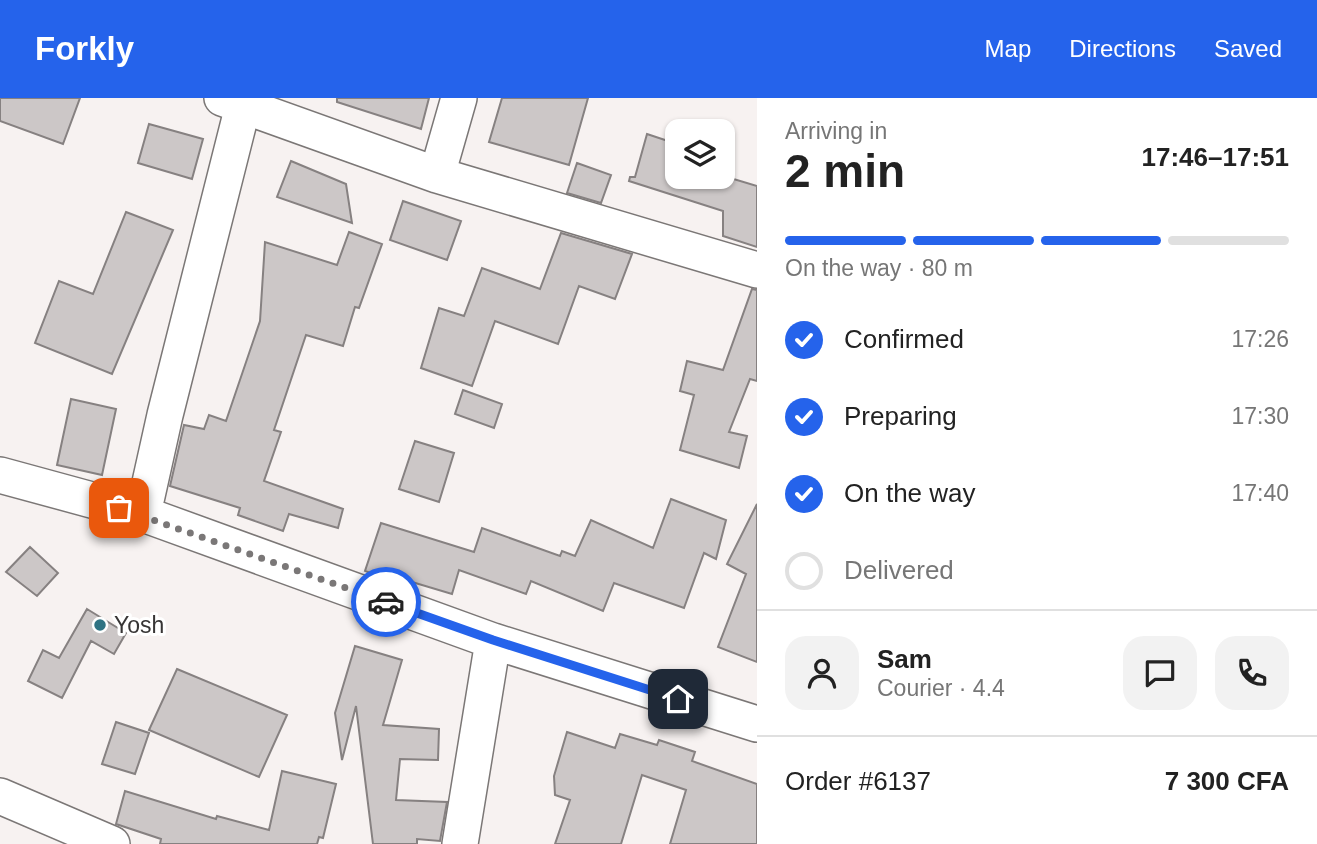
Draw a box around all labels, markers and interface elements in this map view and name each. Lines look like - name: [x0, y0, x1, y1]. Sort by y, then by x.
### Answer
- text: Forkly: [35, 30, 134, 67]
- text: Map: [985, 35, 1031, 62]
- text: Directions: [1069, 35, 1176, 62]
- text: Saved: [1214, 35, 1282, 62]
- text: Arriving in: [785, 118, 887, 144]
- map controls: [665, 119, 735, 189]
- button: layers: [665, 119, 735, 189]
- text: 17:46–17:51: [1142, 142, 1289, 172]
- text: 2 min: [785, 145, 905, 197]
- text: On the way · 80 m: [785, 255, 973, 281]
- icon: check: [785, 321, 823, 359]
- text: Confirmed: [844, 324, 964, 354]
- text: 17:26: [1231, 326, 1289, 352]
- icon: check: [785, 398, 823, 436]
- text: Preparing: [844, 401, 957, 431]
- text: 17:30: [1231, 403, 1289, 429]
- icon: check: [785, 475, 823, 513]
- pin: [89, 478, 149, 538]
- text: On the way: [844, 478, 976, 508]
- text: 17:40: [1231, 480, 1289, 506]
- icon: bag: [100, 489, 138, 527]
- text: Delivered: [844, 555, 954, 585]
- courier: [351, 567, 421, 637]
- icon: car: [367, 583, 405, 621]
- place label: Yosh: [114, 612, 164, 638]
- marker: Yosh: [92, 617, 108, 633]
- button: person: [785, 636, 859, 710]
- button: chat: [1123, 636, 1197, 710]
- button: phone: [1215, 636, 1289, 710]
- text: Sam: [877, 644, 932, 674]
- pin: [648, 669, 708, 729]
- text: Courier · 4.4: [877, 675, 1005, 701]
- icon: home: [659, 680, 697, 718]
- text: Order #6137: [785, 766, 931, 796]
- text: 7 300 CFA: [1165, 766, 1289, 796]

